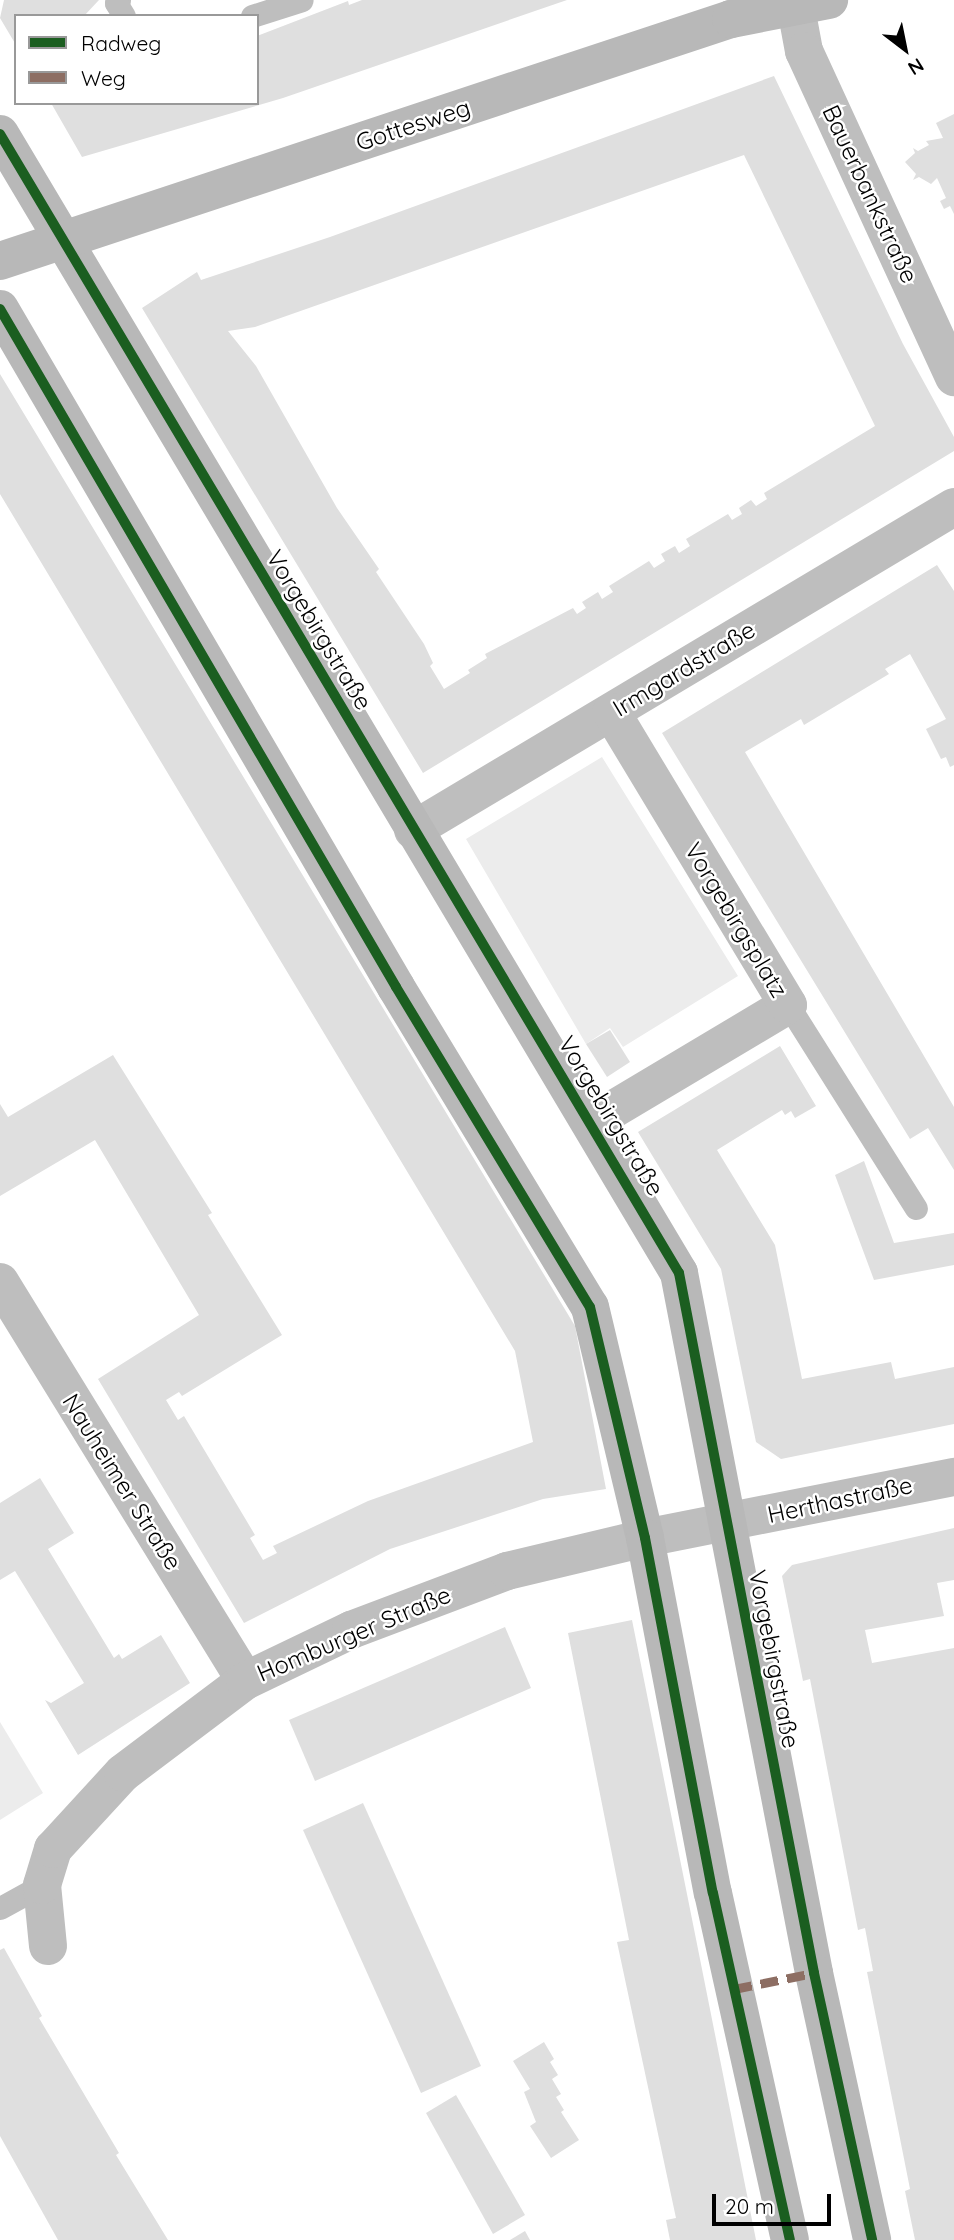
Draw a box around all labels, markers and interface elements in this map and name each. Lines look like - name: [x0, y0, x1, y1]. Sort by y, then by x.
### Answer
- legend: [14, 14, 259, 105]
- north arrow: [870, 14, 940, 84]
- text: Radweg: [81, 30, 161, 56]
- text: N: [904, 53, 928, 81]
- text: Weg: [81, 65, 126, 91]
- street label: Gottesweg: [352, 93, 474, 157]
- street label: Bauerbankstraße: [816, 100, 924, 288]
- street label: Vorgebirgstraße: [260, 545, 378, 715]
- street label: Irmgardstraße: [608, 615, 760, 723]
- street label: Vorgebirgsplatz: [678, 837, 794, 1003]
- street label: Vorgebirgstraße: [552, 1031, 670, 1201]
- street label: Nauheimer Straße: [56, 1389, 188, 1575]
- street label: Herthastraße: [765, 1471, 915, 1529]
- street label: Vorgebirgstraße: [743, 1567, 805, 1751]
- street label: Homburger Straße: [253, 1580, 455, 1688]
- scale bar: [716, 2180, 835, 2224]
- text: 20 m: [725, 2193, 774, 2219]

